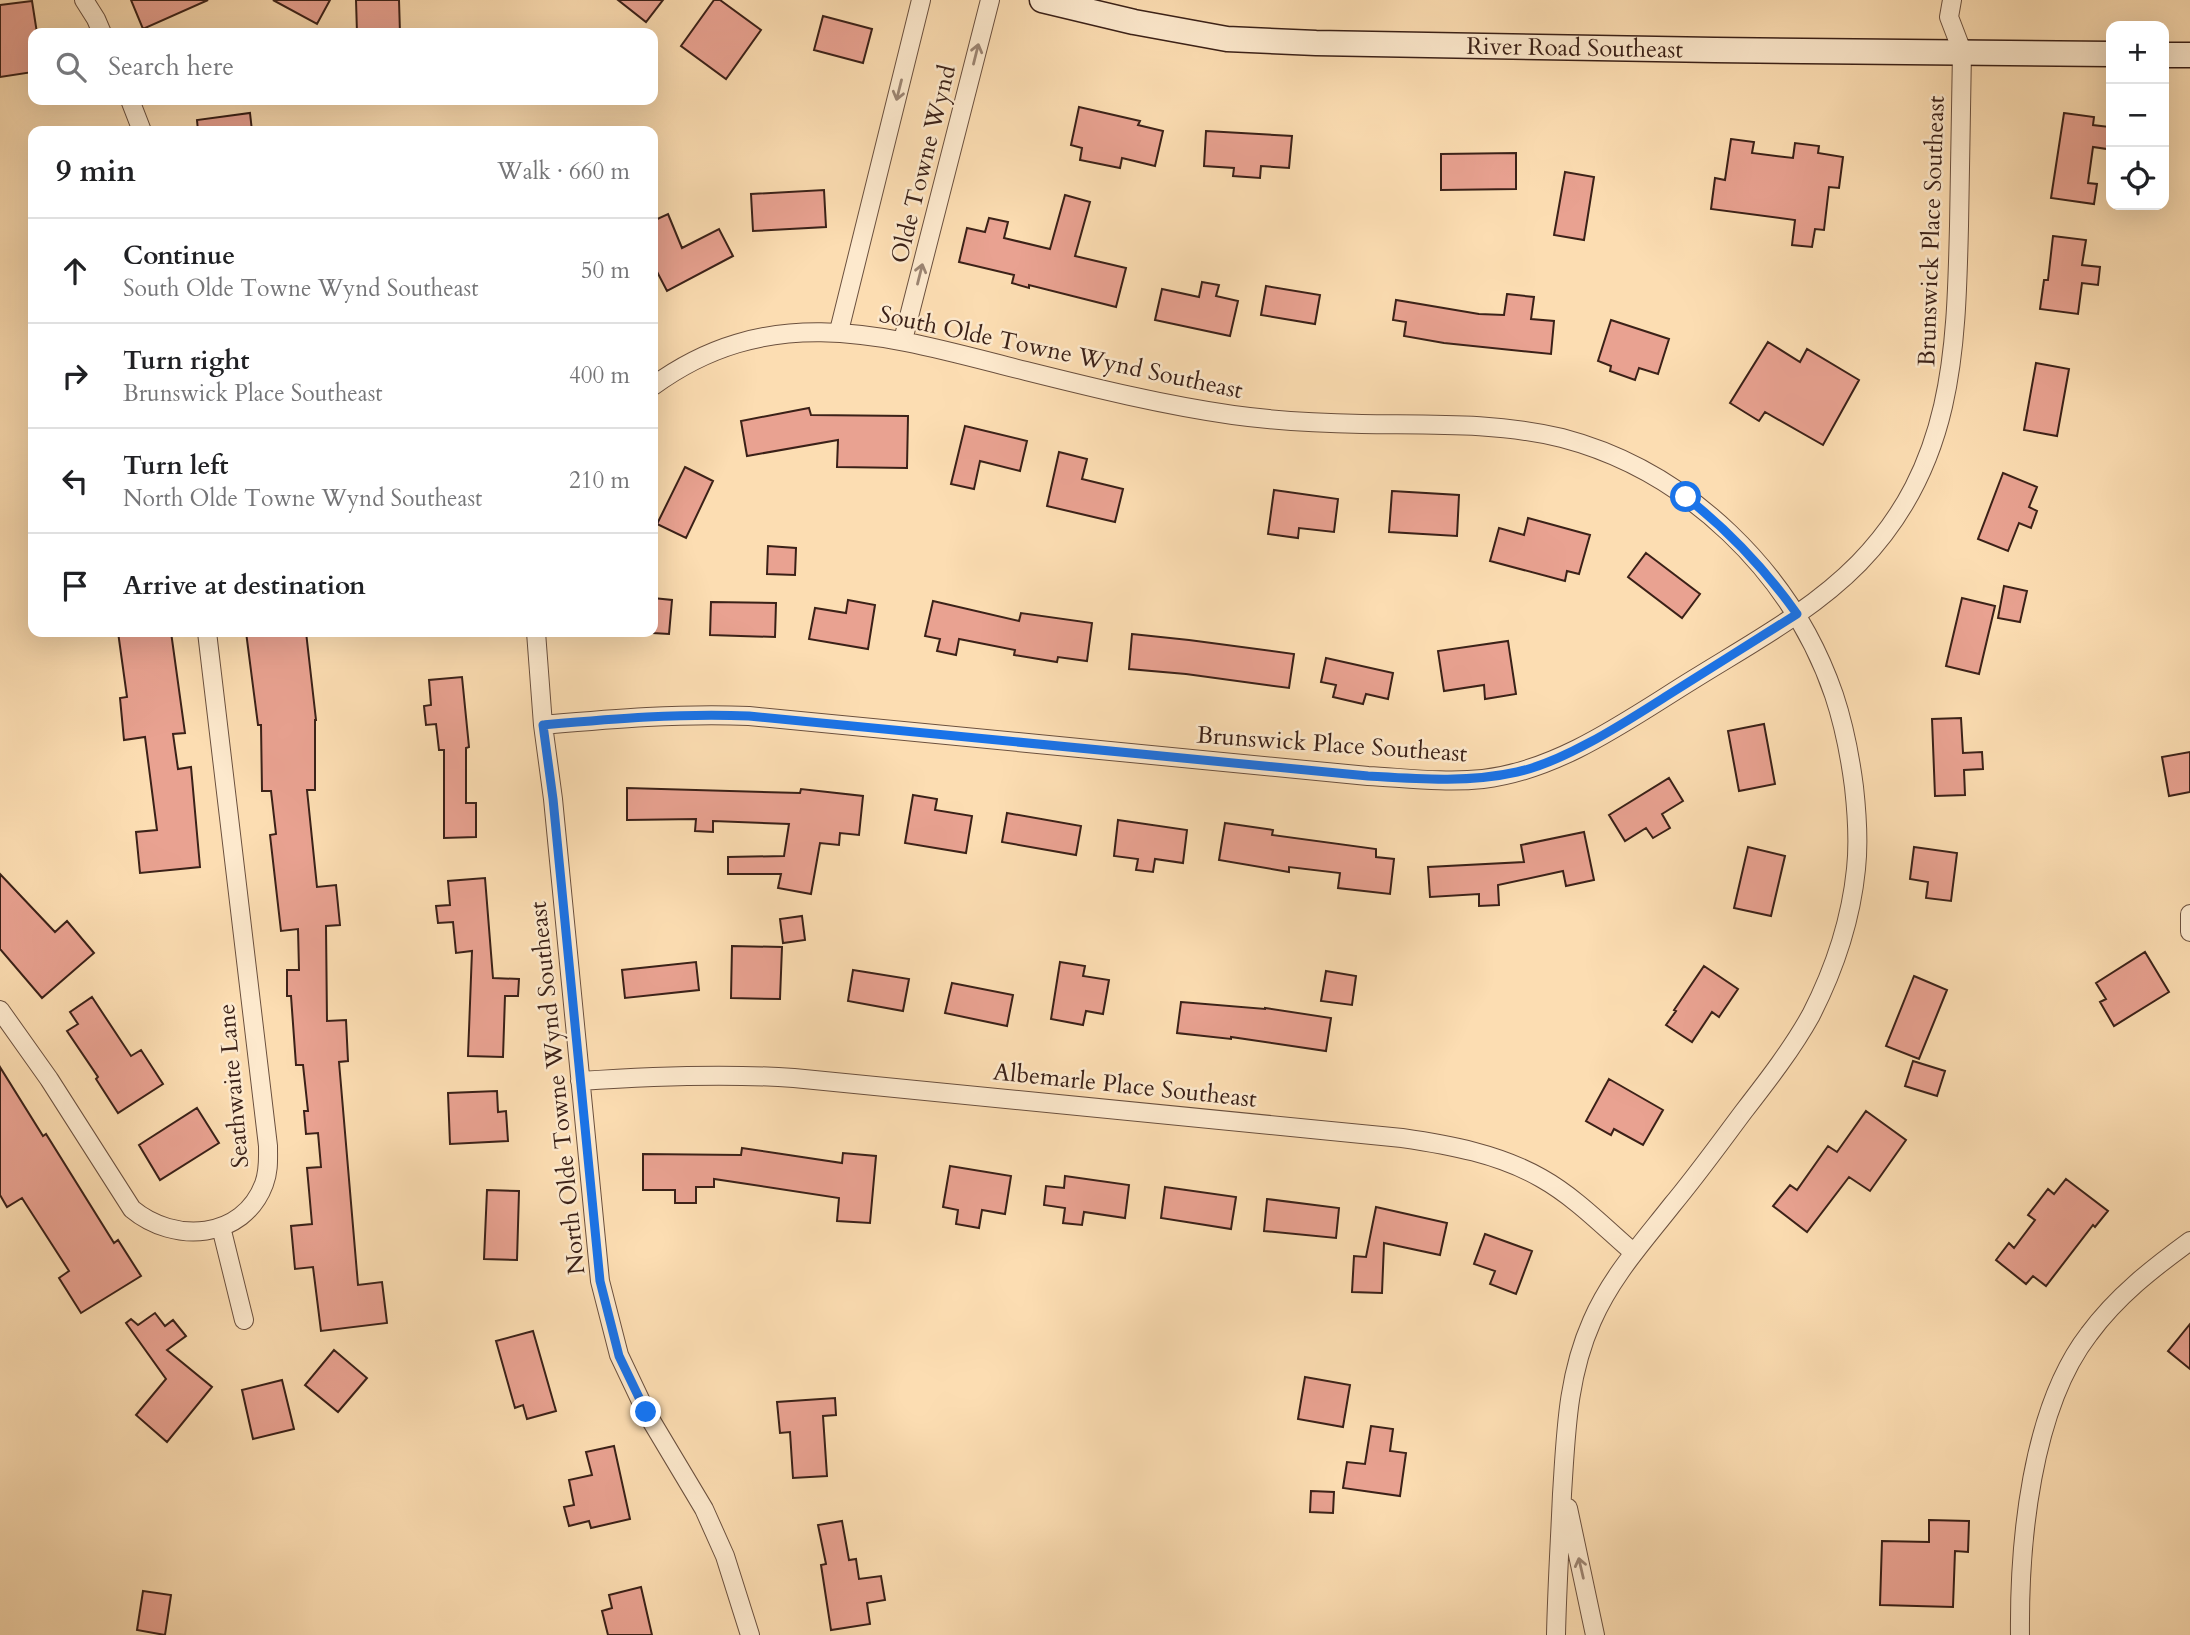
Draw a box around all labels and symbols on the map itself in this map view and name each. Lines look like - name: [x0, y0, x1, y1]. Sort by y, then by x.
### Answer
- street label: River Road Southeast: [1466, 30, 1684, 66]
- one-way arrow: [970, 43, 983, 66]
- street label: Olde Towne Wynd: [883, 61, 964, 267]
- one-way arrow: [892, 78, 905, 101]
- street label: Brunswick Place Southeast: [1910, 95, 1953, 367]
- one-way arrow: [914, 263, 927, 286]
- street label: South Olde Towne Wynd Southeast: [876, 298, 1246, 407]
- route start: [1670, 481, 1701, 512]
- street label: Brunswick Place Southeast: [1196, 719, 1469, 770]
- street label: North Olde Towne Wynd Southeast: [521, 899, 594, 1276]
- street label: Seathwaite Lane: [210, 1002, 257, 1169]
- street label: Albemarle Place Southeast: [992, 1055, 1259, 1116]
- route end: [630, 1396, 661, 1427]
- one-way arrow: [1574, 1557, 1587, 1580]

